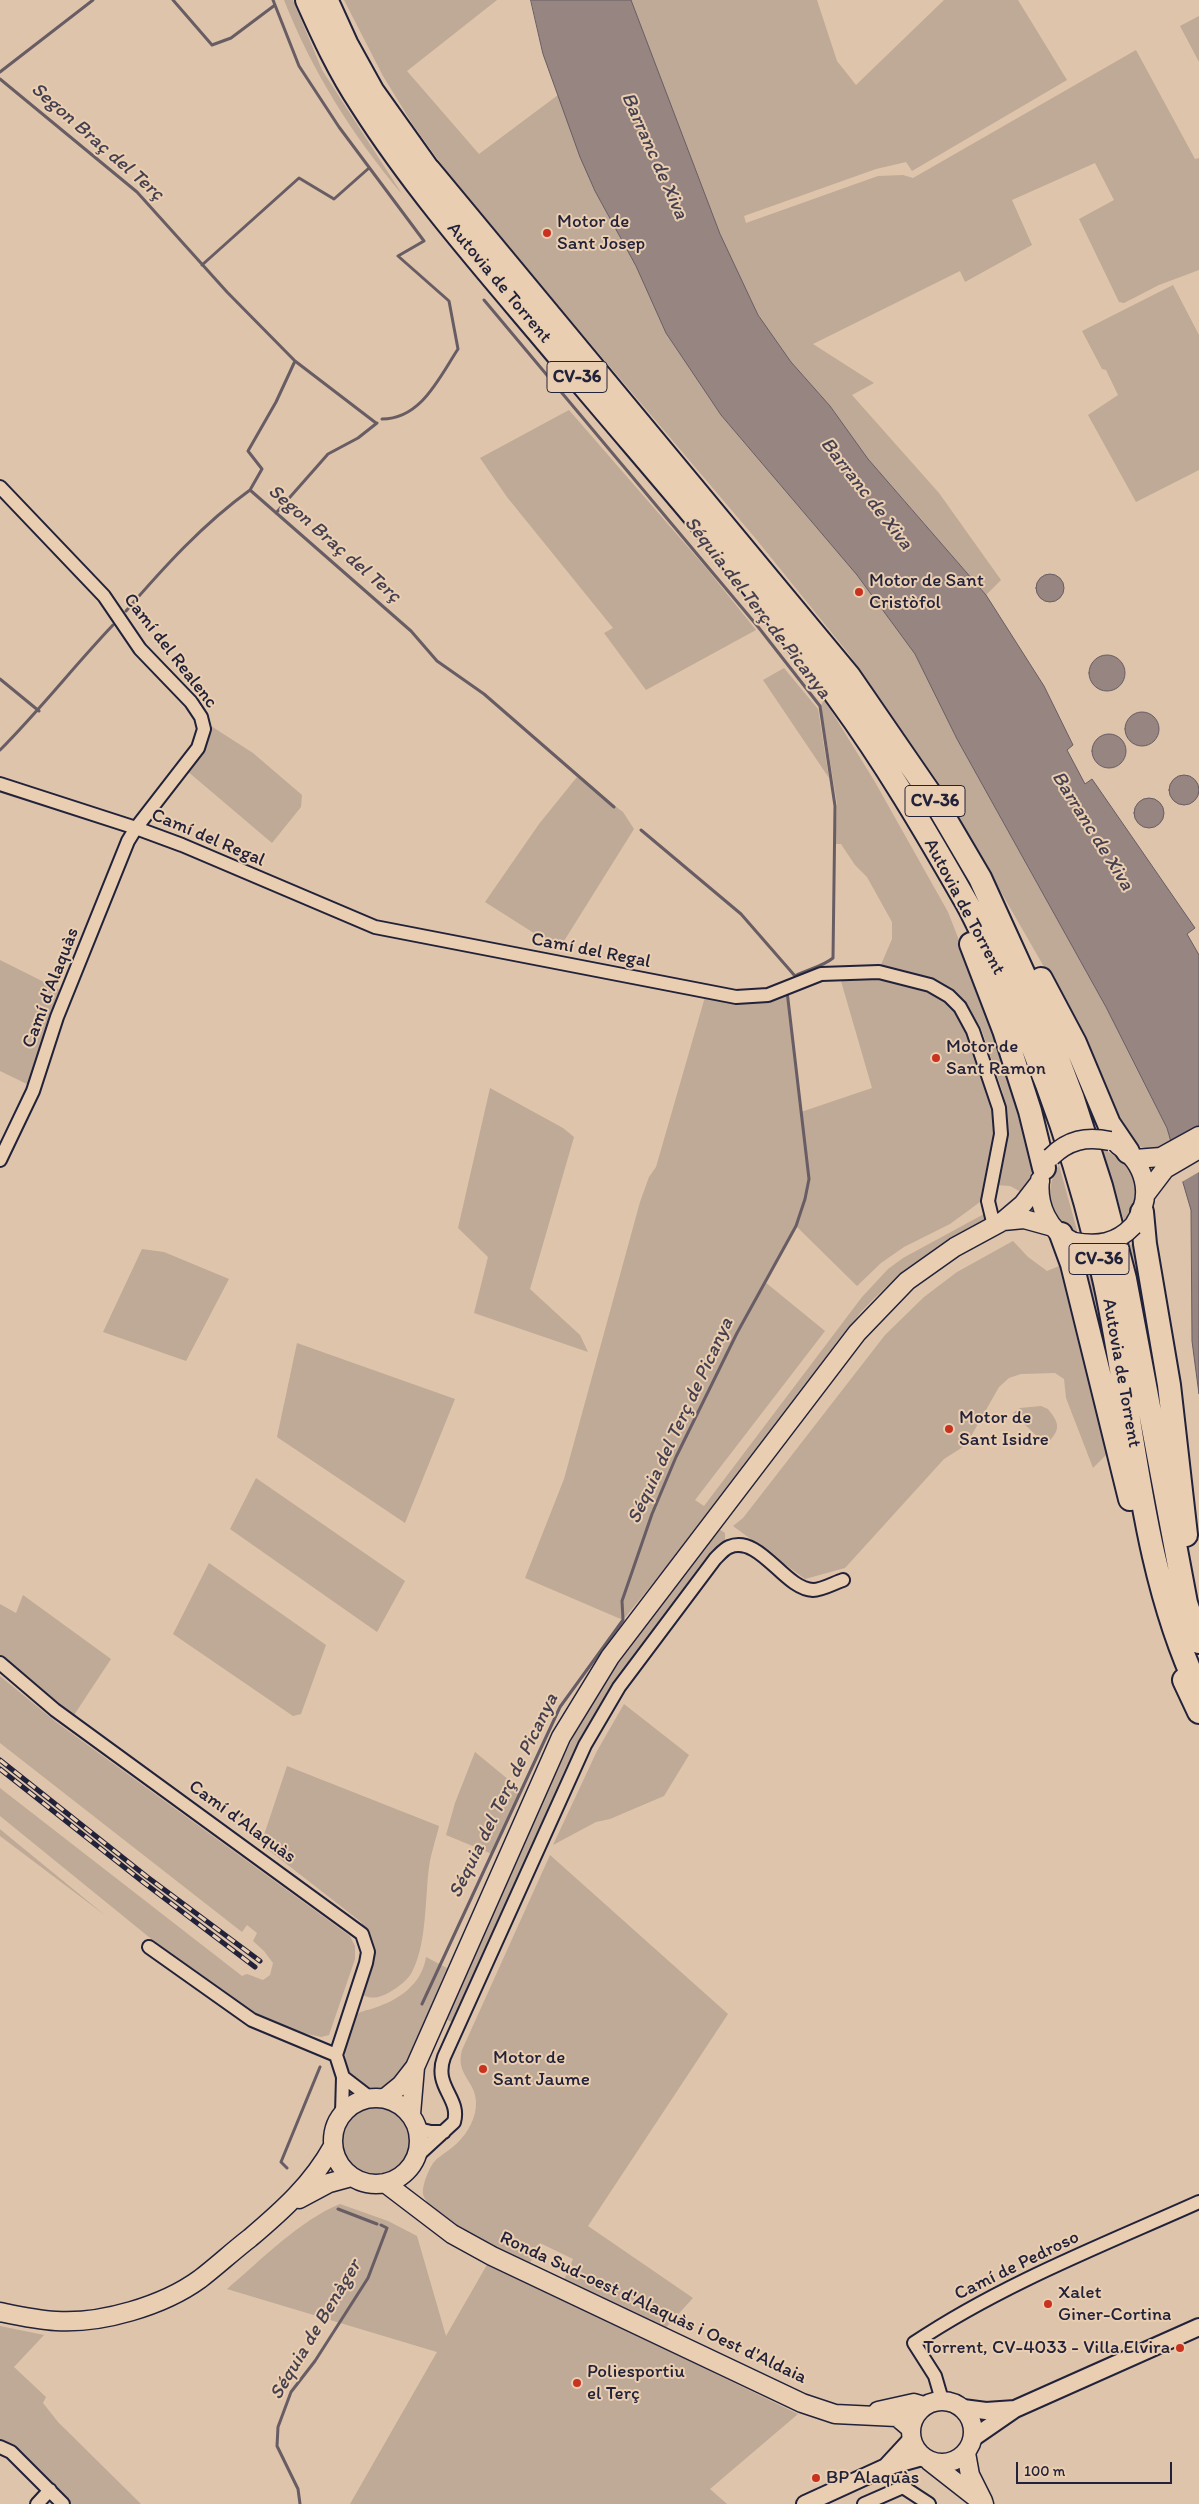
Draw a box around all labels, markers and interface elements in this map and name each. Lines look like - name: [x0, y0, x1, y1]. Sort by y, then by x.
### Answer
- water label: Segon Braç del Terç: [26, 78, 168, 206]
- water label: Barranc de Xiva: [615, 89, 693, 223]
- place label: Motor de Sant Josep: [557, 211, 645, 255]
- street label: Autovia de Torrent: [442, 218, 556, 348]
- marker: Motor de Sant Josep: [541, 227, 553, 239]
- road number: CV-36: [547, 362, 607, 392]
- water label: Barranc de Xiva: [815, 433, 917, 555]
- water label: Segon Braç del Terç: [263, 480, 405, 608]
- water label: Séquia del Terç de Picanya: [678, 512, 836, 704]
- place label: Motor de Sant Cristòfol: [869, 570, 984, 614]
- marker: Motor de Sant Cristòfol: [853, 586, 865, 598]
- street label: Camí del Realenc: [118, 589, 222, 713]
- water label: Barranc de Xiva: [1046, 767, 1138, 895]
- road number: CV-36: [905, 786, 965, 816]
- street label: Camí del Regal: [148, 804, 268, 872]
- street label: Autovia de Torrent: [918, 835, 1010, 979]
- street label: Camí d'Alaquàs: [18, 925, 84, 1051]
- street label: Camí del Regal: [529, 928, 653, 974]
- place label: Motor de Sant Ramon: [946, 1036, 1046, 1080]
- marker: Motor de Sant Ramon: [930, 1052, 942, 1064]
- road number: CV-36: [1069, 1244, 1129, 1274]
- street label: Autovia de Torrent: [1097, 1297, 1145, 1449]
- water label: Séquia del Terç de Picanya: [623, 1314, 739, 1528]
- place label: Motor de Sant Isidre: [959, 1407, 1049, 1451]
- marker: Motor de Sant Isidre: [943, 1423, 955, 1435]
- water label: Séquia del Terç de Picanya: [444, 1690, 564, 1902]
- street label: Camí d'Alaquàs: [184, 1775, 300, 1869]
- place label: Motor de Sant Jaume: [493, 2047, 590, 2091]
- marker: Motor de Sant Jaume: [477, 2063, 489, 2075]
- street label: Camí de Pedroso: [951, 2226, 1083, 2306]
- street label: Ronda Sud-oest d'Alaquàs i Oest d'Aldaia: [496, 2227, 810, 2389]
- water label: Séquia de Benàger: [265, 2256, 367, 2404]
- place label: Xalet Giner-Cortina: [1058, 2282, 1171, 2326]
- marker: Xalet Giner-Cortina: [1042, 2298, 1054, 2310]
- place label: Torrent, CV-4033 - Villa Elvira: [923, 2337, 1170, 2359]
- marker: Torrent, CV-4033 - Villa Elvira: [1174, 2342, 1186, 2354]
- place label: Poliesportiu el Terç: [587, 2361, 685, 2405]
- marker: Poliesportiu el Terç: [571, 2377, 583, 2389]
- scale bar: [1019, 2452, 1175, 2484]
- text: 100 m: [1024, 2462, 1065, 2480]
- place label: BP Alaquàs: [826, 2467, 919, 2489]
- marker: BP Alaquàs: [810, 2472, 822, 2484]

